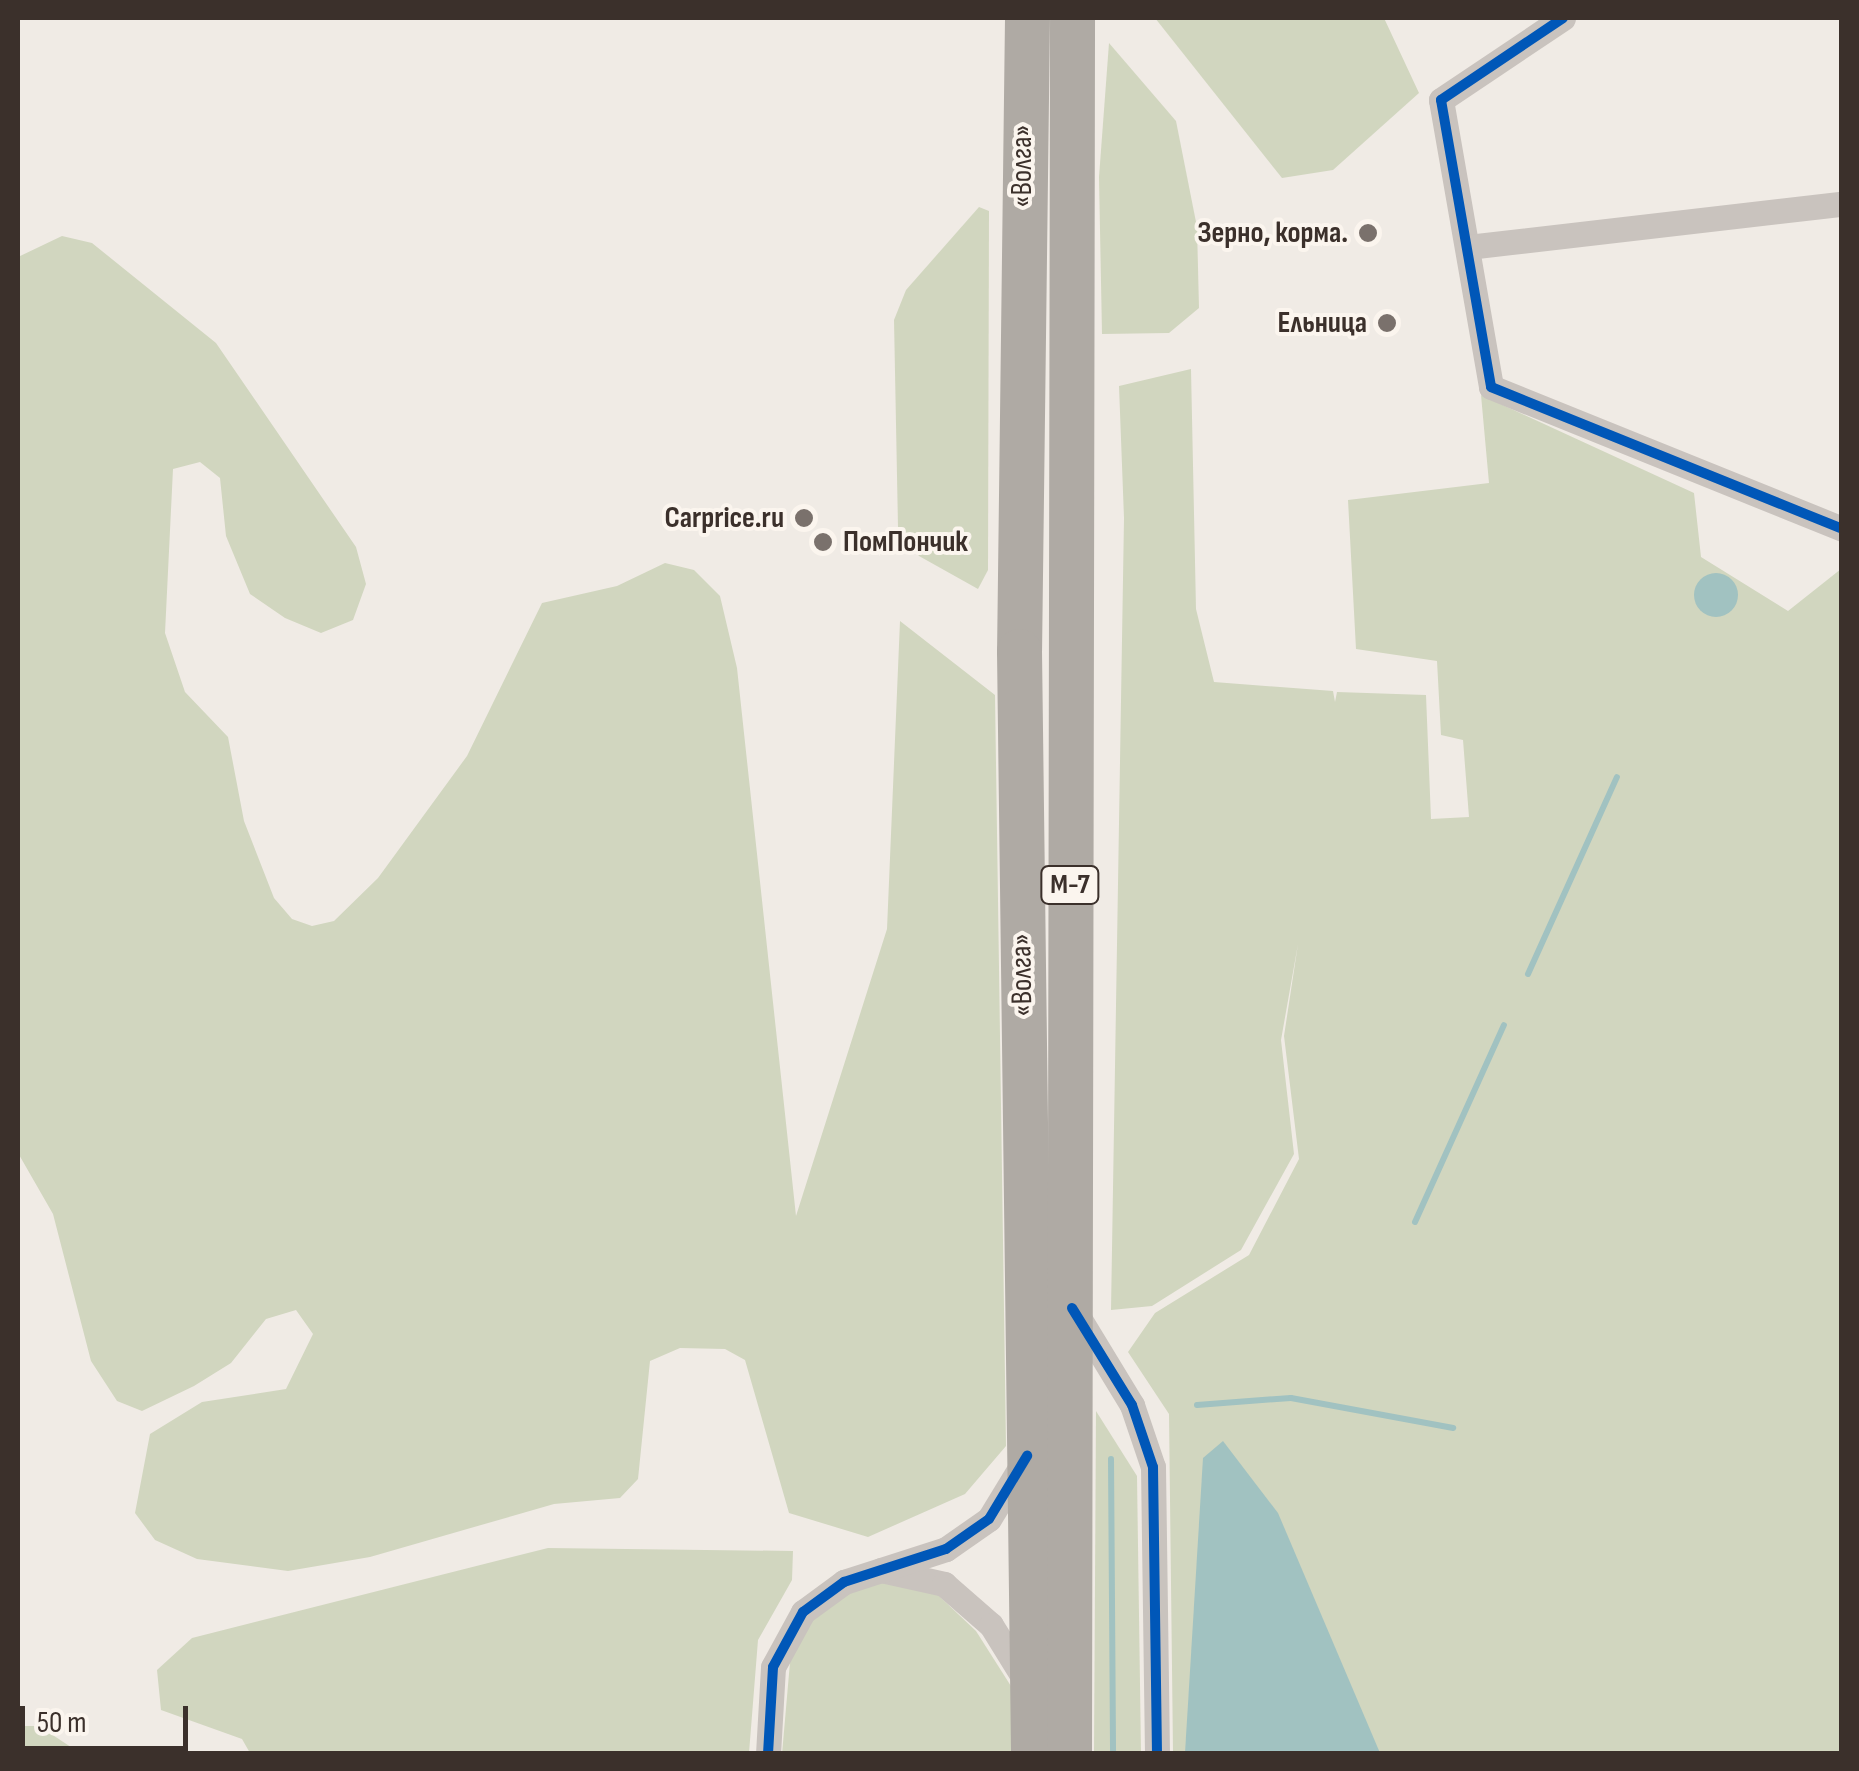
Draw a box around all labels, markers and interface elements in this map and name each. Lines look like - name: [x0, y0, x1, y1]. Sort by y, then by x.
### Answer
- street label: «Волга»: [1004, 125, 1040, 207]
- place label: Зерно, корма.: [1197, 215, 1348, 251]
- marker: Зерно, корма.: [1357, 222, 1379, 244]
- place label: Ельница: [1278, 305, 1367, 341]
- marker: Ельница: [1376, 312, 1398, 334]
- place label: Carprice.ru: [665, 500, 784, 536]
- marker: Carprice.ru: [793, 507, 815, 529]
- place label: ПомПончик: [843, 524, 968, 560]
- marker: ПомПончик: [812, 531, 834, 553]
- road number: М-7: [1040, 862, 1100, 908]
- street label: «Волга»: [1003, 933, 1041, 1017]
- scale bar: [25, 1686, 192, 1748]
- text: 50 m: [37, 1705, 86, 1741]

